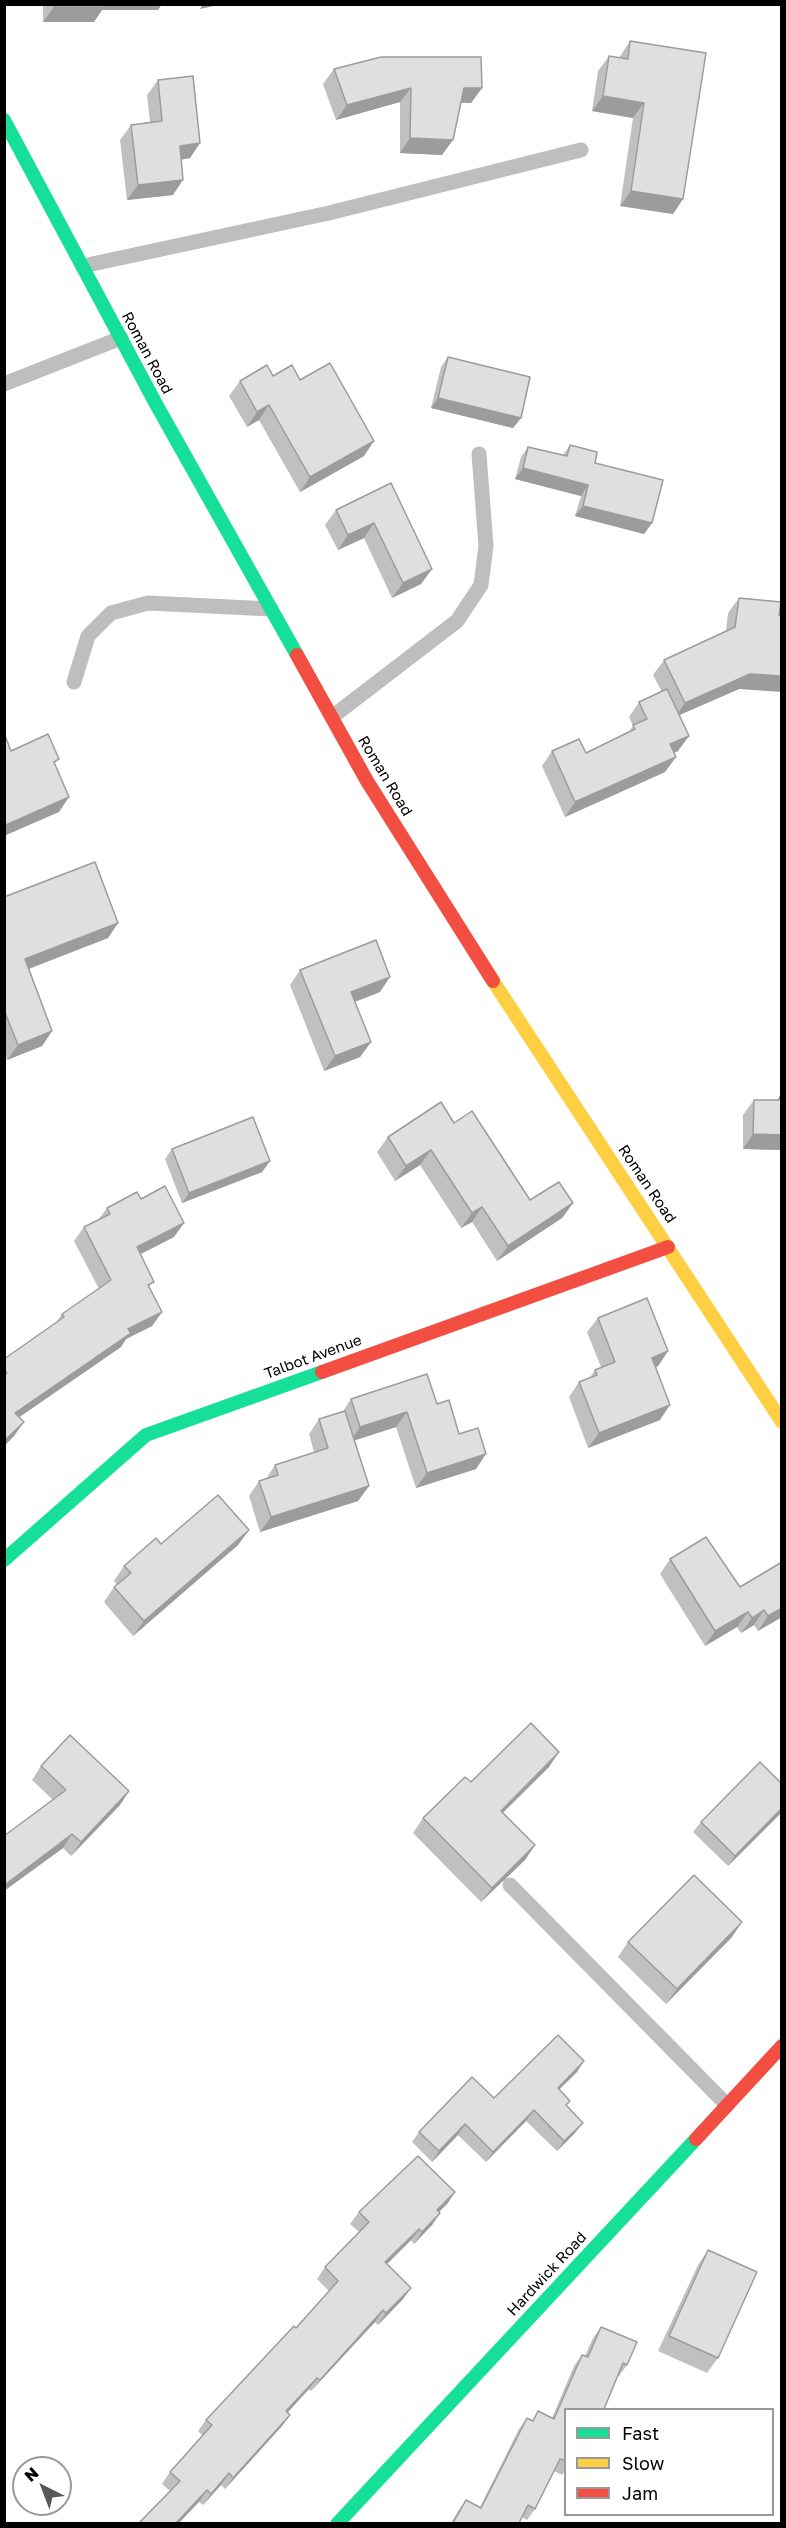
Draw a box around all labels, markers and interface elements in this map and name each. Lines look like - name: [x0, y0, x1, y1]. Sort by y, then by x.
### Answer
- street label: Roman Road: [118, 309, 176, 397]
- street label: Roman Road: [354, 733, 416, 819]
- street label: Roman Road: [614, 1141, 680, 1227]
- street label: Talbot Avenue: [262, 1331, 364, 1383]
- street label: Hardwick Road: [504, 2228, 590, 2320]
- legend: [564, 2408, 774, 2516]
- text: Fast: [622, 2422, 659, 2444]
- text: Slow: [622, 2452, 664, 2474]
- north arrow: [12, 2456, 72, 2516]
- text: N: [20, 2463, 43, 2486]
- text: Jam: [622, 2482, 658, 2504]

